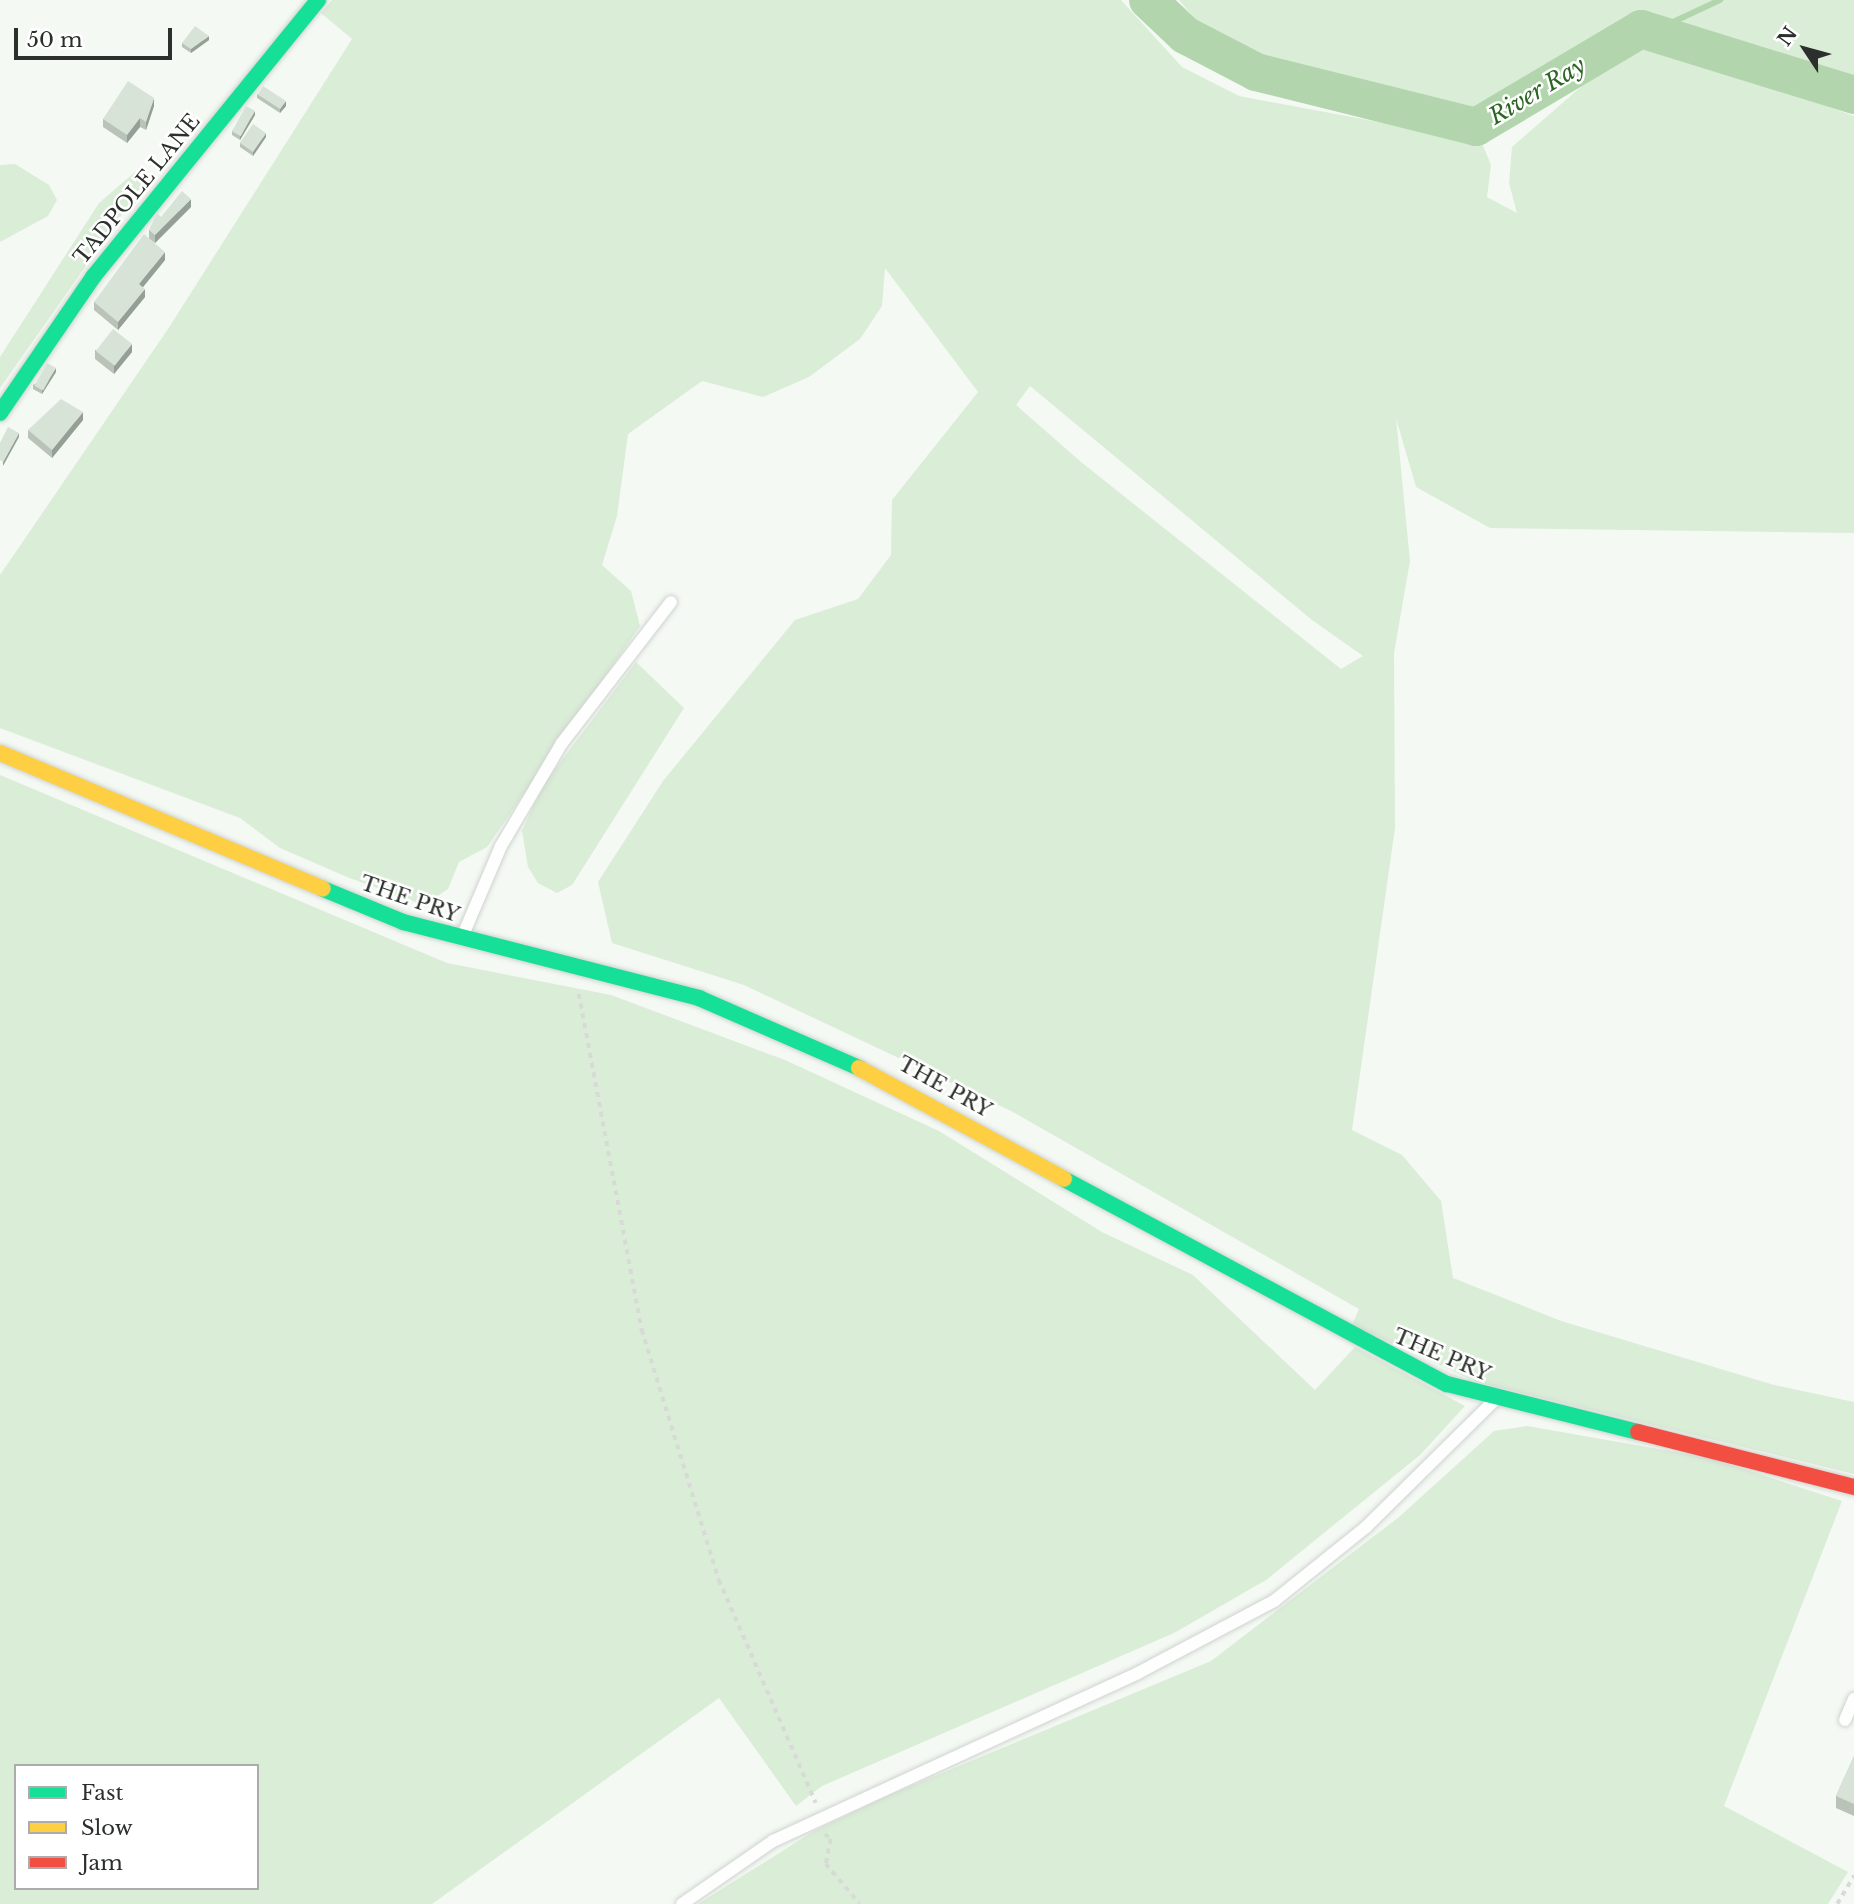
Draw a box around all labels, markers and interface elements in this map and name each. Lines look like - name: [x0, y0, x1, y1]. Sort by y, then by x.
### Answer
- scale bar: [18, 14, 175, 58]
- north arrow: [1770, 14, 1840, 84]
- text: N: [1773, 22, 1802, 50]
- text: 50 m: [27, 27, 82, 53]
- water label: River Ray: [1484, 51, 1590, 131]
- street label: TADPOLE LANE: [69, 109, 205, 269]
- street label: THE PRY: [357, 870, 463, 928]
- street label: THE PRY: [894, 1051, 996, 1123]
- street label: THE PRY: [1390, 1323, 1494, 1387]
- legend: [14, 1764, 259, 1890]
- text: Fast: [81, 1780, 123, 1806]
- text: Slow: [81, 1815, 133, 1841]
- text: Jam: [81, 1850, 123, 1876]

